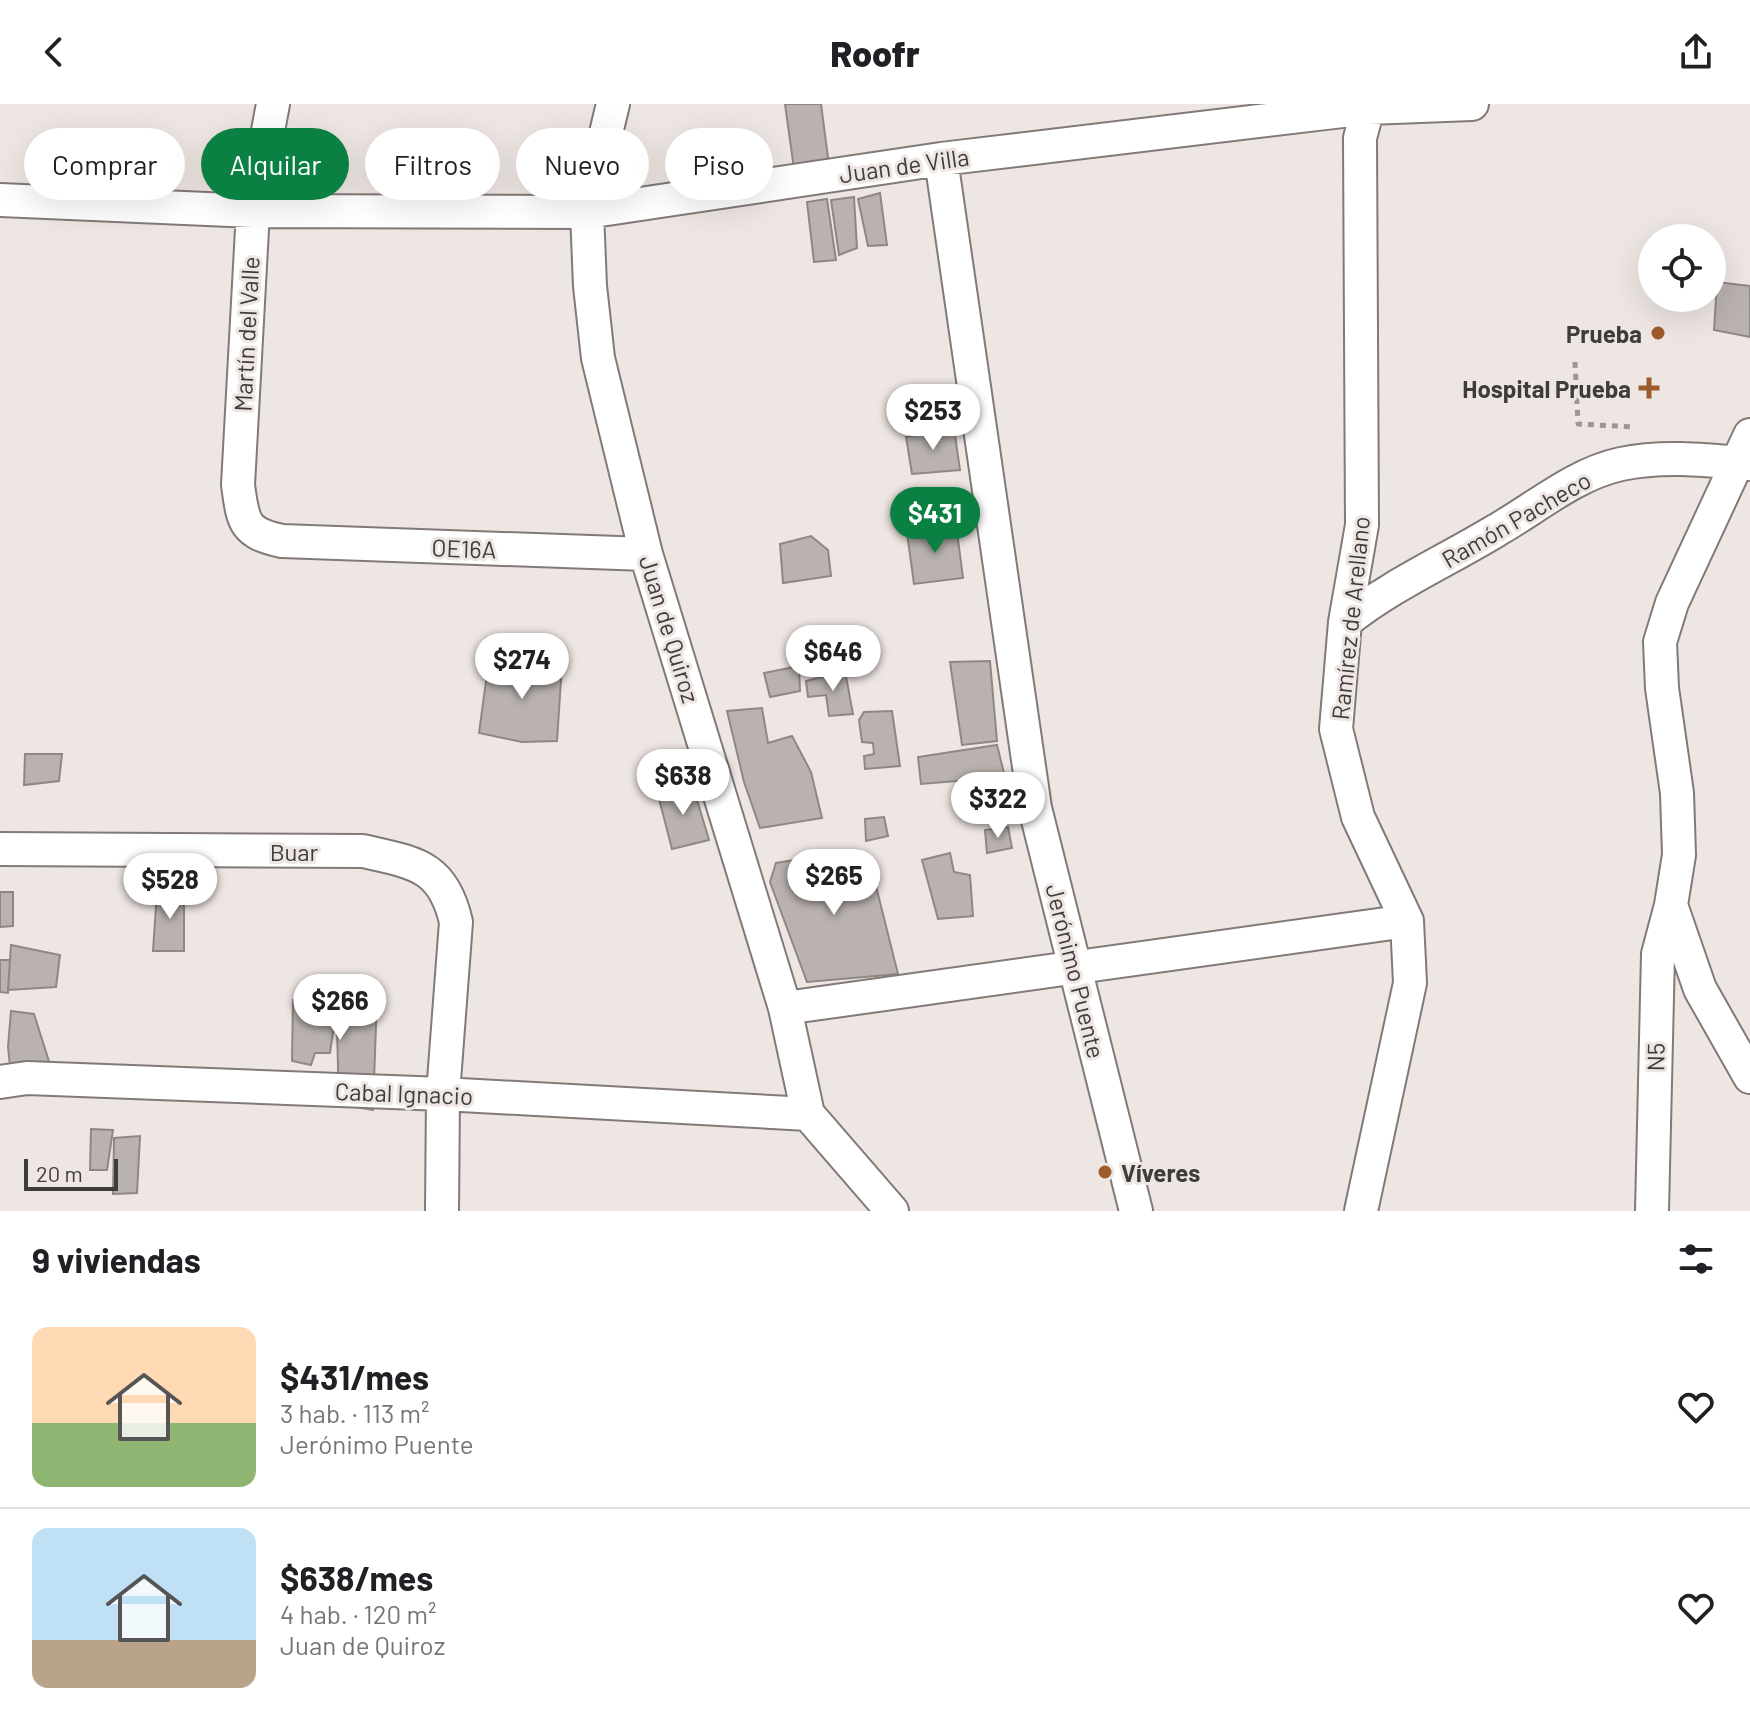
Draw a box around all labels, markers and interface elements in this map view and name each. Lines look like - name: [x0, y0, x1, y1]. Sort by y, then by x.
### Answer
- icon: back: [32, 30, 76, 74]
- icon: share: [1674, 30, 1718, 74]
- text: Roofr: [830, 31, 920, 74]
- chip: Comprar: [24, 128, 185, 200]
- chip: Alquilar: [201, 128, 349, 200]
- chip: Filtros: [365, 128, 500, 200]
- chip: Nuevo: [516, 128, 649, 200]
- chip: Piso: [665, 128, 773, 200]
- street label: Juan de Villa: [837, 142, 971, 188]
- map controls: [1638, 224, 1726, 312]
- button: locate: [1638, 224, 1726, 312]
- street label: Martín del Valle: [227, 256, 265, 412]
- place label: Prueba: [1566, 319, 1642, 348]
- marker: Prueba: [1649, 324, 1667, 342]
- place label: Hospital Prueba: [1462, 374, 1631, 403]
- marker: Hospital Prueba: [1638, 377, 1660, 399]
- pin: $253: [886, 384, 980, 452]
- text: $253: [904, 394, 962, 425]
- street label: Ramón Pacheco: [1436, 465, 1596, 573]
- pin: $431: [888, 487, 982, 555]
- text: $431: [908, 497, 962, 528]
- street label: Ramírez de Arellano: [1325, 515, 1375, 721]
- street label: OE16A: [431, 532, 497, 564]
- street label: Juan de Quiroz: [634, 552, 706, 706]
- pin: $646: [786, 625, 880, 693]
- pin: $274: [475, 633, 569, 701]
- text: $646: [804, 635, 862, 666]
- text: $274: [493, 643, 551, 674]
- pin: $638: [636, 749, 730, 817]
- text: $638: [655, 759, 711, 790]
- pin: $322: [951, 772, 1045, 840]
- text: $322: [969, 782, 1027, 813]
- street label: Buar: [270, 837, 319, 866]
- pin: $265: [787, 849, 881, 917]
- pin: $528: [123, 853, 217, 921]
- text: $265: [805, 859, 863, 890]
- text: $528: [141, 863, 199, 894]
- street label: Jerónimo Puente: [1040, 881, 1112, 1061]
- pin: $266: [293, 974, 387, 1042]
- text: $266: [311, 984, 369, 1015]
- street label: N5: [1640, 1042, 1670, 1072]
- street label: Cabal Ignacio: [334, 1076, 474, 1110]
- scale bar: [24, 1155, 118, 1191]
- place label: Víveres: [1121, 1158, 1200, 1187]
- text: 20 m: [36, 1160, 83, 1186]
- marker: Víveres: [1096, 1163, 1114, 1181]
- icon: filters: [1674, 1237, 1718, 1281]
- text: 9 viviendas: [32, 1239, 201, 1280]
- text: $431/mes: [280, 1356, 429, 1397]
- icon: home: [96, 1359, 192, 1455]
- icon: heart: [1674, 1385, 1718, 1429]
- text: 3 hab. · 113 m²: [280, 1397, 429, 1428]
- text: Jerónimo Puente: [280, 1428, 474, 1459]
- text: $638/mes: [280, 1557, 433, 1598]
- icon: home: [96, 1560, 192, 1656]
- icon: heart: [1674, 1586, 1718, 1630]
- text: 4 hab. · 120 m²: [280, 1598, 436, 1629]
- text: Juan de Quiroz: [280, 1629, 445, 1660]

